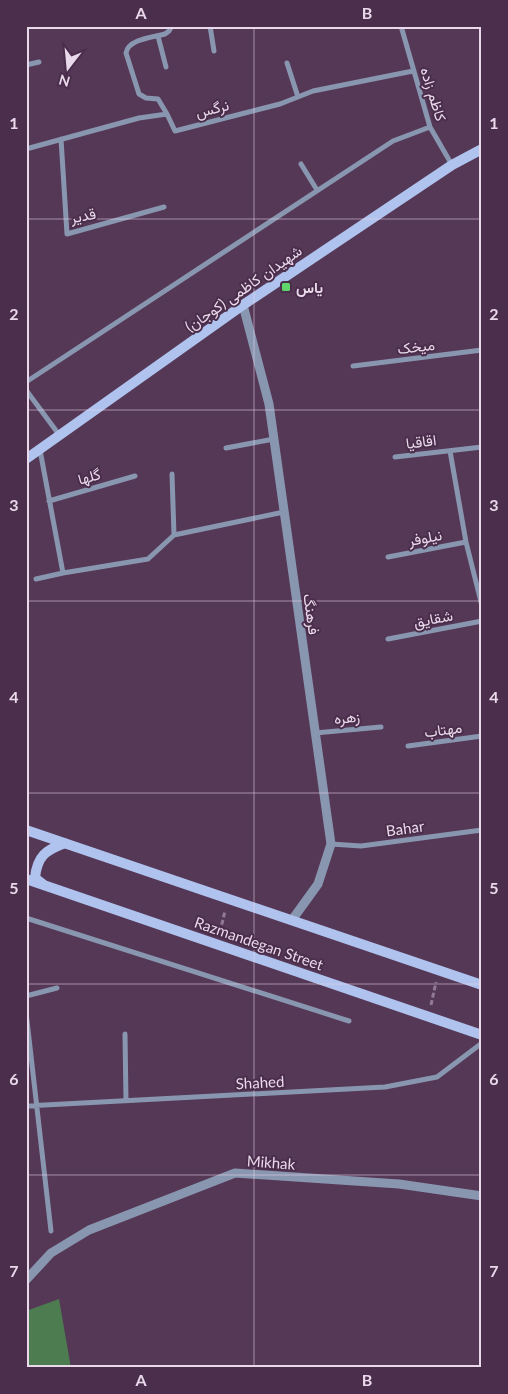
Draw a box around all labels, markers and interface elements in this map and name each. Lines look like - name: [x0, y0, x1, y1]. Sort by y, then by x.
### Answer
- text: A: [134, 3, 147, 22]
- text: B: [362, 3, 372, 22]
- north arrow: [42, 42, 92, 92]
- street label: کاظم زاده: [415, 65, 451, 124]
- text: N: [57, 71, 72, 91]
- street label: نرگس: [193, 95, 231, 123]
- text: 1: [9, 113, 19, 132]
- text: 1: [489, 113, 499, 132]
- street label: قدیر: [68, 204, 98, 227]
- street label: شهیدان کاظمی (کوجان): [181, 241, 306, 337]
- place label: یاس: [296, 278, 323, 297]
- marker: یاس: [280, 281, 292, 293]
- text: 2: [9, 304, 19, 323]
- text: 2: [489, 304, 499, 323]
- street label: میخک: [396, 335, 436, 358]
- street label: اقاقیا: [405, 430, 437, 453]
- street label: گلها: [76, 464, 103, 489]
- text: 3: [9, 495, 19, 514]
- text: 3: [489, 495, 499, 514]
- street label: نیلوفر: [406, 525, 444, 550]
- street label: فرهنگ: [299, 592, 324, 636]
- street label: شقایق: [412, 605, 455, 633]
- text: 4: [9, 687, 19, 706]
- text: 4: [489, 687, 499, 706]
- street label: زهره: [333, 707, 361, 728]
- street label: مهتاب: [423, 717, 463, 742]
- street label: Bahar: [385, 816, 426, 840]
- text: 5: [9, 878, 19, 897]
- text: 5: [489, 878, 499, 897]
- street label: Razmandegan Street: [192, 913, 326, 974]
- text: 6: [9, 1069, 19, 1088]
- text: 6: [489, 1069, 499, 1088]
- street label: Shahed: [235, 1072, 285, 1092]
- street label: Mikhak: [246, 1151, 296, 1173]
- text: 7: [9, 1261, 19, 1280]
- text: 7: [489, 1261, 499, 1280]
- text: A: [134, 1370, 147, 1389]
- text: B: [362, 1370, 372, 1389]

